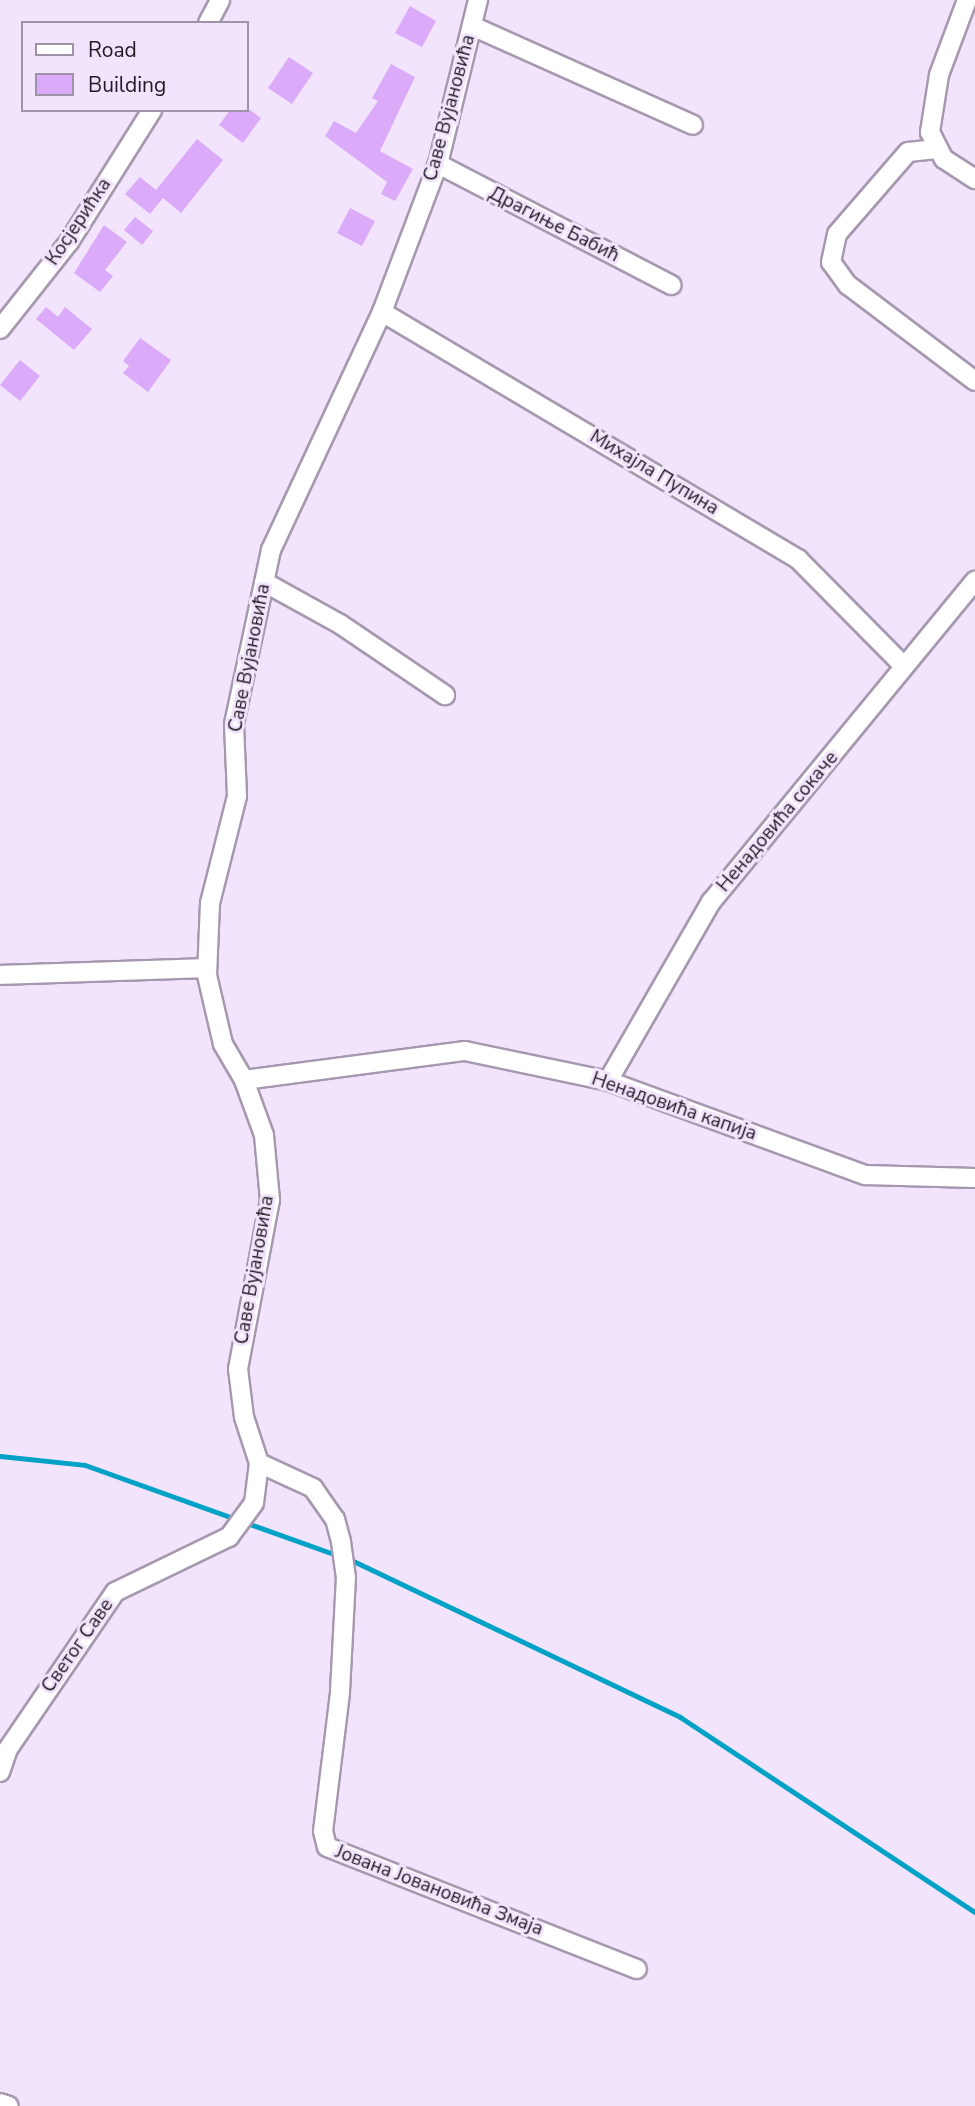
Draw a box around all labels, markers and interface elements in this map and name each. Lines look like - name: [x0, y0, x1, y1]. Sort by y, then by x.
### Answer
- legend: [21, 21, 248, 112]
- street label: Саве Вујановића: [419, 32, 481, 184]
- text: Road: [88, 36, 137, 64]
- text: Building: [88, 71, 166, 99]
- street label: Косјерићка: [41, 174, 117, 270]
- street label: Драгиње Бабић: [485, 182, 623, 268]
- street label: Михајла Пупина: [585, 426, 723, 520]
- street label: Саве Вујановића: [224, 582, 276, 734]
- street label: Ненадовића сокаче: [713, 747, 843, 897]
- street label: Ненадовића капија: [588, 1068, 760, 1146]
- street label: Саве Вујановића: [231, 1194, 279, 1346]
- street label: Светог Саве: [37, 1595, 119, 1697]
- street label: Јована Јовановића Змаја: [332, 1841, 546, 1941]

